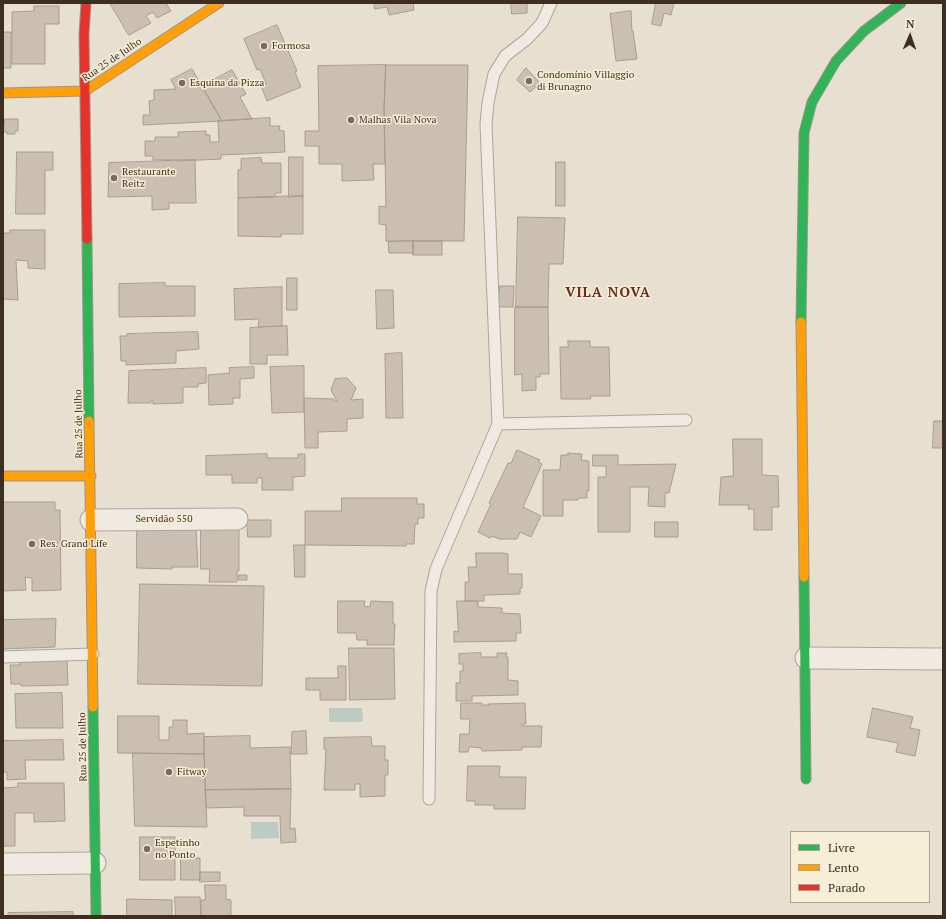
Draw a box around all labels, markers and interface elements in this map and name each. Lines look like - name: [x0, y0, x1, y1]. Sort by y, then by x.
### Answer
- north arrow: [890, 16, 930, 56]
- text: N: [906, 17, 915, 31]
- street label: Rua 25 de Julho: [80, 36, 144, 84]
- place label: Formosa: [272, 40, 310, 52]
- marker: Formosa: [259, 41, 269, 51]
- place label: Condomínio Villaggio di Brunagno: [537, 69, 634, 92]
- marker: Condomínio Villaggio di Brunagno: [524, 76, 534, 86]
- place label: Esquina da Pizza: [190, 77, 264, 89]
- marker: Esquina da Pizza: [177, 78, 187, 88]
- place label: Malhas Vila Nova: [359, 114, 437, 126]
- marker: Malhas Vila Nova: [346, 115, 356, 125]
- place label: Restaurante Reitz: [122, 166, 176, 190]
- marker: Restaurante Reitz: [109, 173, 119, 183]
- district label: VILA NOVA: [565, 285, 651, 301]
- street label: Rua 25 de Julho: [72, 389, 86, 459]
- street label: Servidão 550: [135, 513, 193, 525]
- place label: Res. Grand Life: [40, 538, 107, 550]
- marker: Res. Grand Life: [27, 539, 37, 549]
- street label: Rua 25 de Julho: [76, 712, 90, 782]
- place label: Fitway: [177, 766, 207, 778]
- marker: Fitway: [164, 767, 174, 777]
- legend: [790, 831, 930, 903]
- place label: Espetinho no Ponto: [155, 837, 200, 860]
- text: Livre: [828, 840, 855, 855]
- marker: Espetinho no Ponto: [142, 844, 152, 854]
- text: Lento: [828, 860, 859, 875]
- text: Parado: [828, 880, 865, 895]

